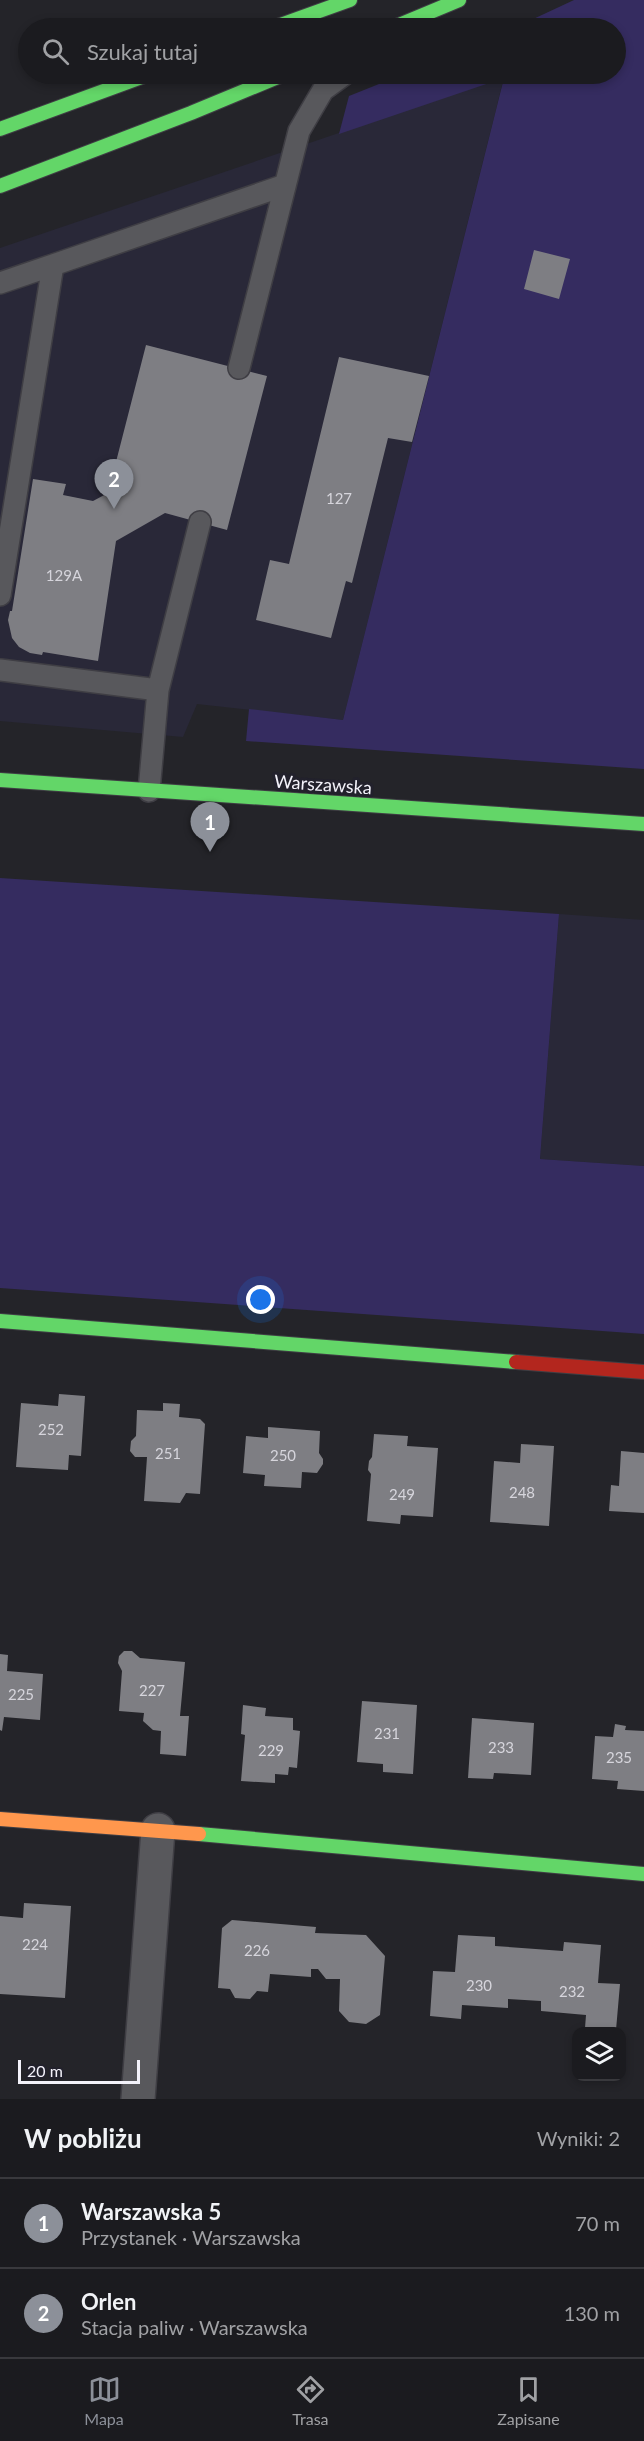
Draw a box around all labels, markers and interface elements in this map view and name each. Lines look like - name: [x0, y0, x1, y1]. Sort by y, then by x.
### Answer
- search box: [18, 18, 626, 84]
- icon: search: [39, 35, 72, 68]
- text: Szukaj tutaj: [87, 38, 198, 65]
- pin: 2: [94, 460, 134, 509]
- house number: 127: [326, 489, 352, 507]
- house number: 129A: [46, 566, 83, 584]
- street label: Warszawska: [273, 770, 373, 798]
- pin: 1: [190, 802, 230, 852]
- your location: [246, 1285, 275, 1314]
- house number: 252: [38, 1420, 64, 1438]
- house number: 251: [155, 1444, 181, 1462]
- house number: 250: [270, 1446, 296, 1464]
- house number: 248: [509, 1483, 535, 1501]
- house number: 249: [389, 1485, 415, 1503]
- house number: 227: [139, 1681, 165, 1699]
- house number: 225: [8, 1685, 34, 1703]
- house number: 231: [374, 1724, 400, 1742]
- house number: 233: [488, 1738, 514, 1756]
- house number: 229: [258, 1741, 284, 1759]
- house number: 235: [606, 1748, 632, 1766]
- house number: 224: [22, 1935, 48, 1953]
- house number: 226: [244, 1941, 270, 1959]
- house number: 230: [466, 1976, 492, 1994]
- house number: 232: [559, 1982, 585, 2000]
- map controls: [572, 2027, 626, 2081]
- button: layers: [572, 2027, 626, 2081]
- scale bar: [18, 2057, 140, 2084]
- text: 20 m: [27, 2061, 63, 2080]
- text: W pobliżu: [24, 2122, 142, 2154]
- text: Wyniki: 2: [537, 2126, 620, 2150]
- text: Warszawska 5: [81, 2198, 221, 2225]
- text: 1: [38, 2211, 49, 2235]
- text: 70 m: [575, 2211, 620, 2235]
- text: Przystanek · Warszawska: [81, 2225, 301, 2249]
- text: Orlen: [81, 2288, 136, 2315]
- text: 2: [38, 2301, 49, 2325]
- text: 130 m: [564, 2301, 620, 2325]
- text: Stacja paliw · Warszawska: [81, 2315, 308, 2339]
- tab: Mapa: [84, 2373, 124, 2428]
- tab: Trasa: [292, 2373, 329, 2428]
- tab: Zapisane: [497, 2373, 560, 2428]

